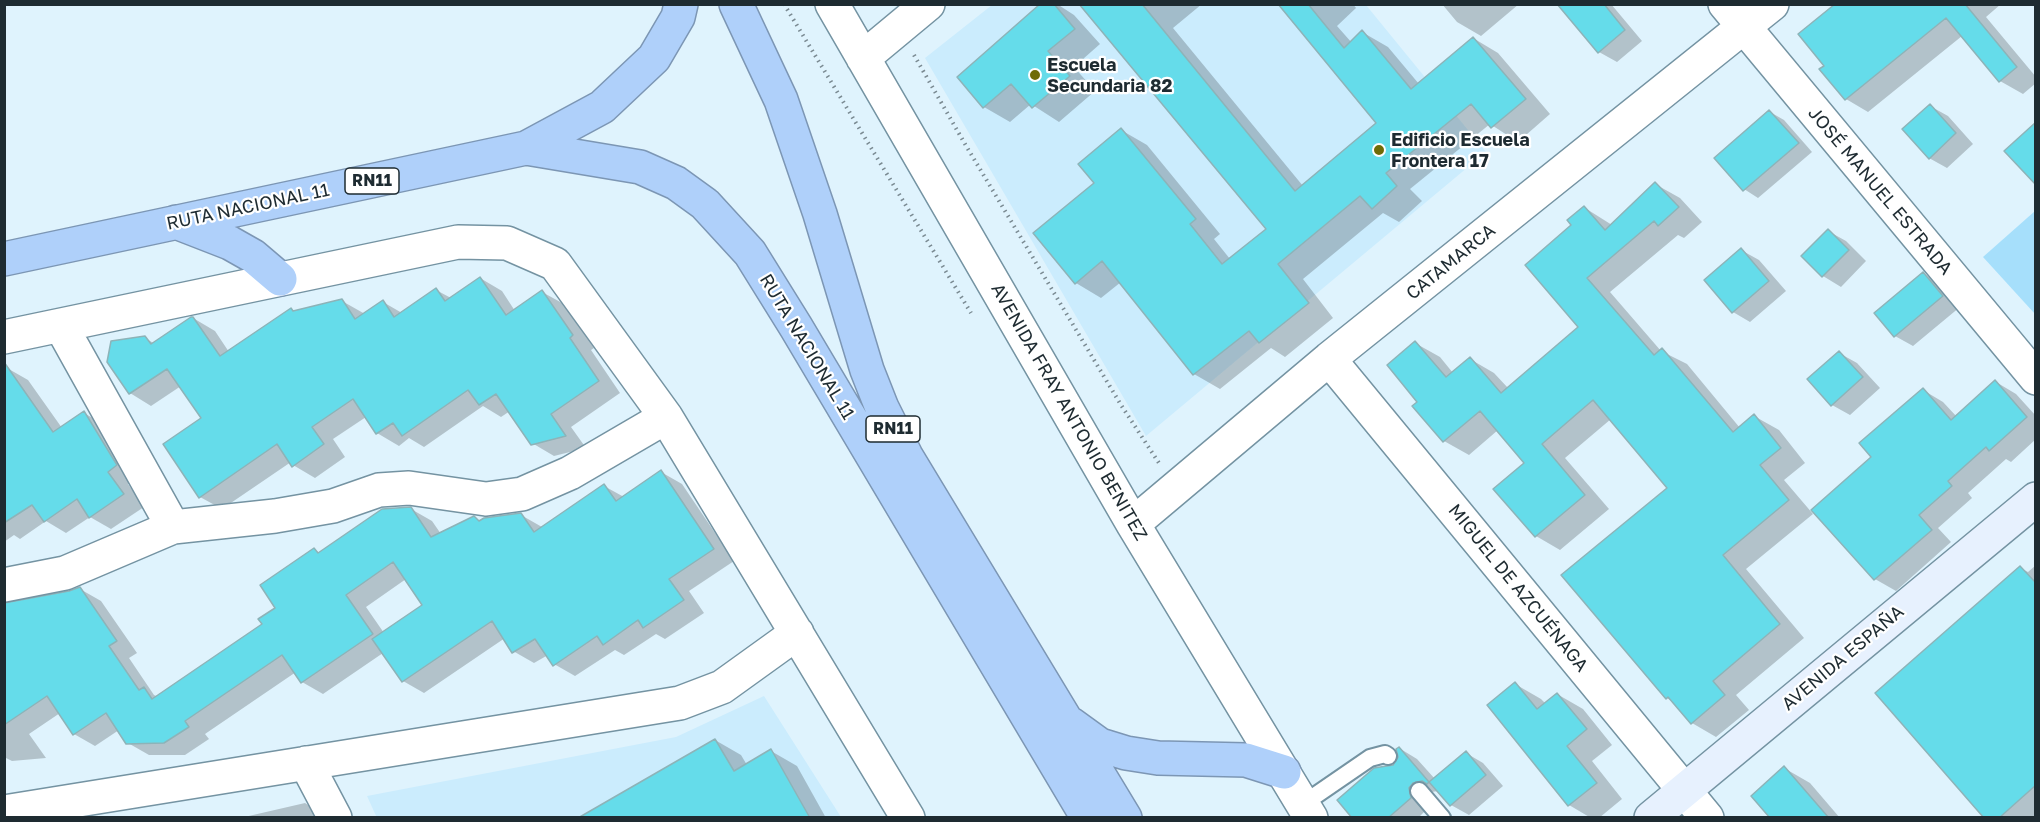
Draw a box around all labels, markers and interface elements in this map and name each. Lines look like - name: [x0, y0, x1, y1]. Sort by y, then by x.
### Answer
- place label: Escuela Secundaria 82: [1047, 54, 1173, 97]
- marker: Escuela Secundaria 82: [1028, 68, 1042, 82]
- street label: JOSÉ MANUEL ESTRADA: [1803, 103, 1957, 279]
- place label: Edificio Escuela Frontera 17: [1391, 129, 1530, 172]
- marker: Edificio Escuela Frontera 17: [1372, 143, 1386, 157]
- road number: RN11: [345, 168, 399, 194]
- street label: RUTA NACIONAL 11: [165, 179, 331, 235]
- street label: CATAMARCA: [1402, 220, 1500, 304]
- street label: RUTA NACIONAL 11: [755, 270, 859, 424]
- street label: AVENIDA FRAY ANTONIO BENITEZ: [986, 280, 1152, 544]
- road number: RN11: [866, 416, 920, 442]
- street label: MIGUEL DE AZCUÉNAGA: [1444, 500, 1592, 676]
- street label: AVENIDA ESPAÑA: [1778, 601, 1908, 715]

